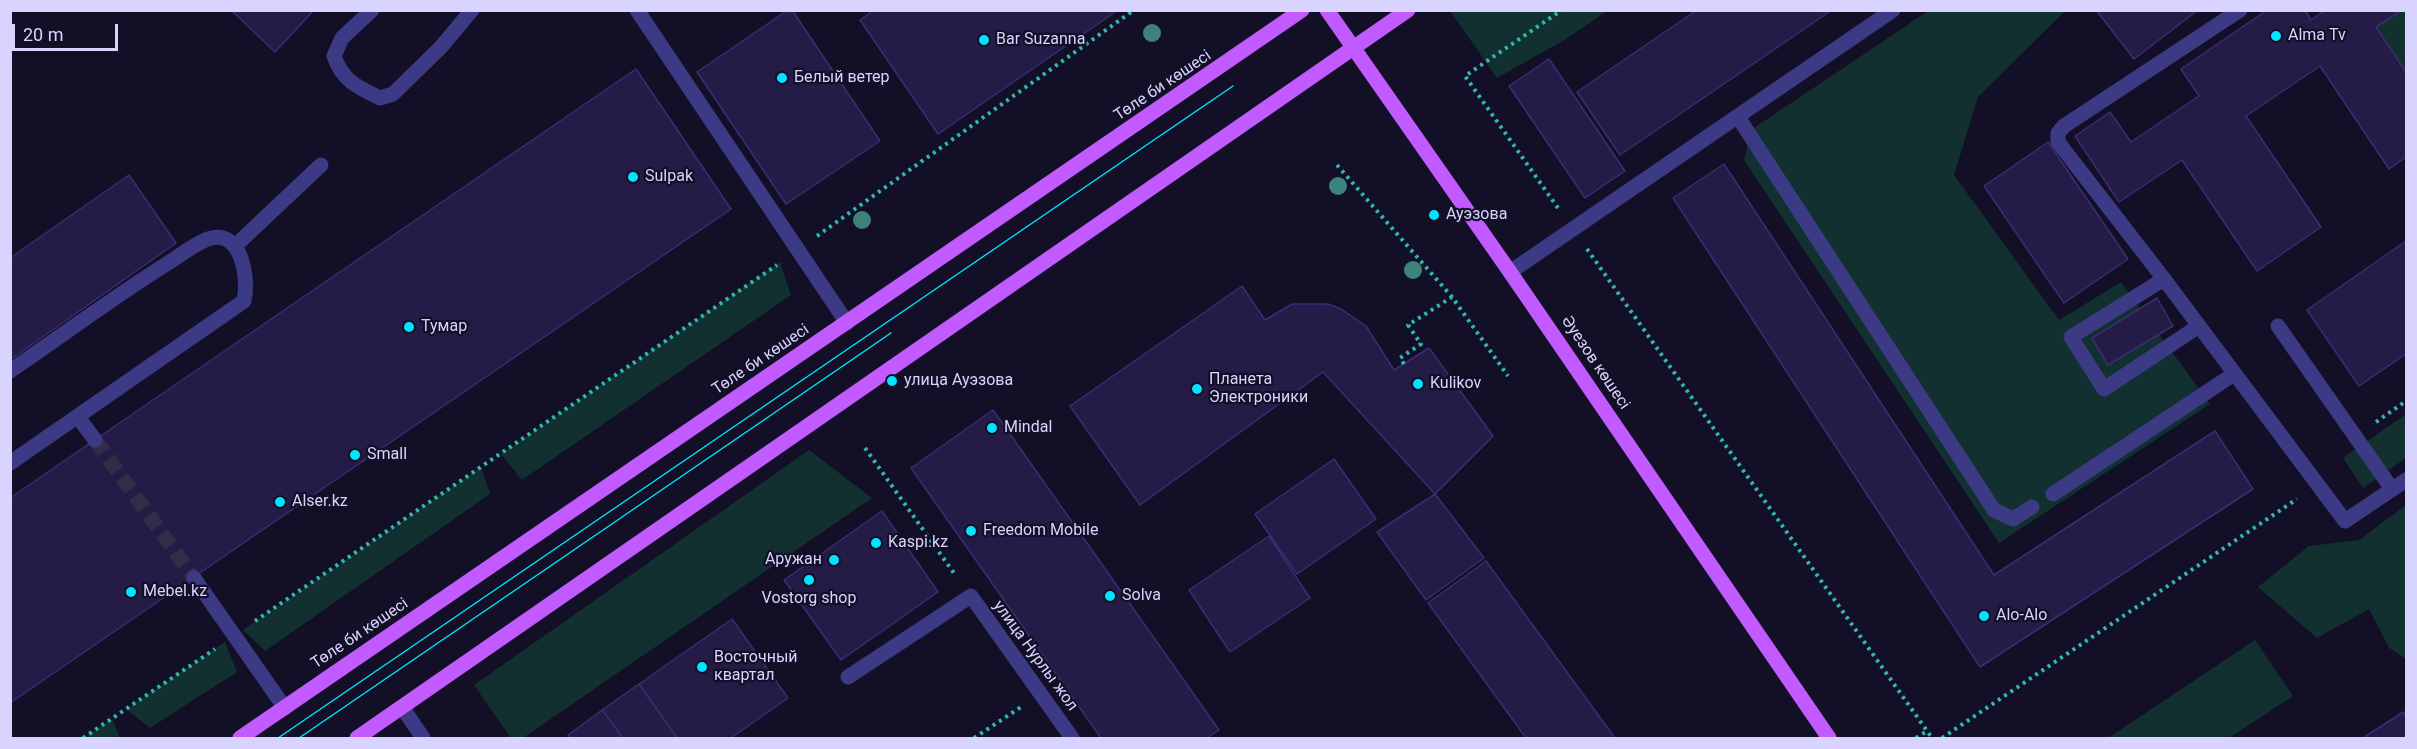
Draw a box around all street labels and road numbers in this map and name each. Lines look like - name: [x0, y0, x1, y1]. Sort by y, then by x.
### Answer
- street label: Төле би көшесі: [1111, 47, 1215, 125]
- street label: Әуезов көшесі: [1557, 313, 1633, 413]
- street label: Төле би көшесі: [709, 321, 813, 399]
- street label: Төле би көшесі: [308, 595, 412, 673]
- street label: улица Нурлы жол: [989, 597, 1081, 715]

